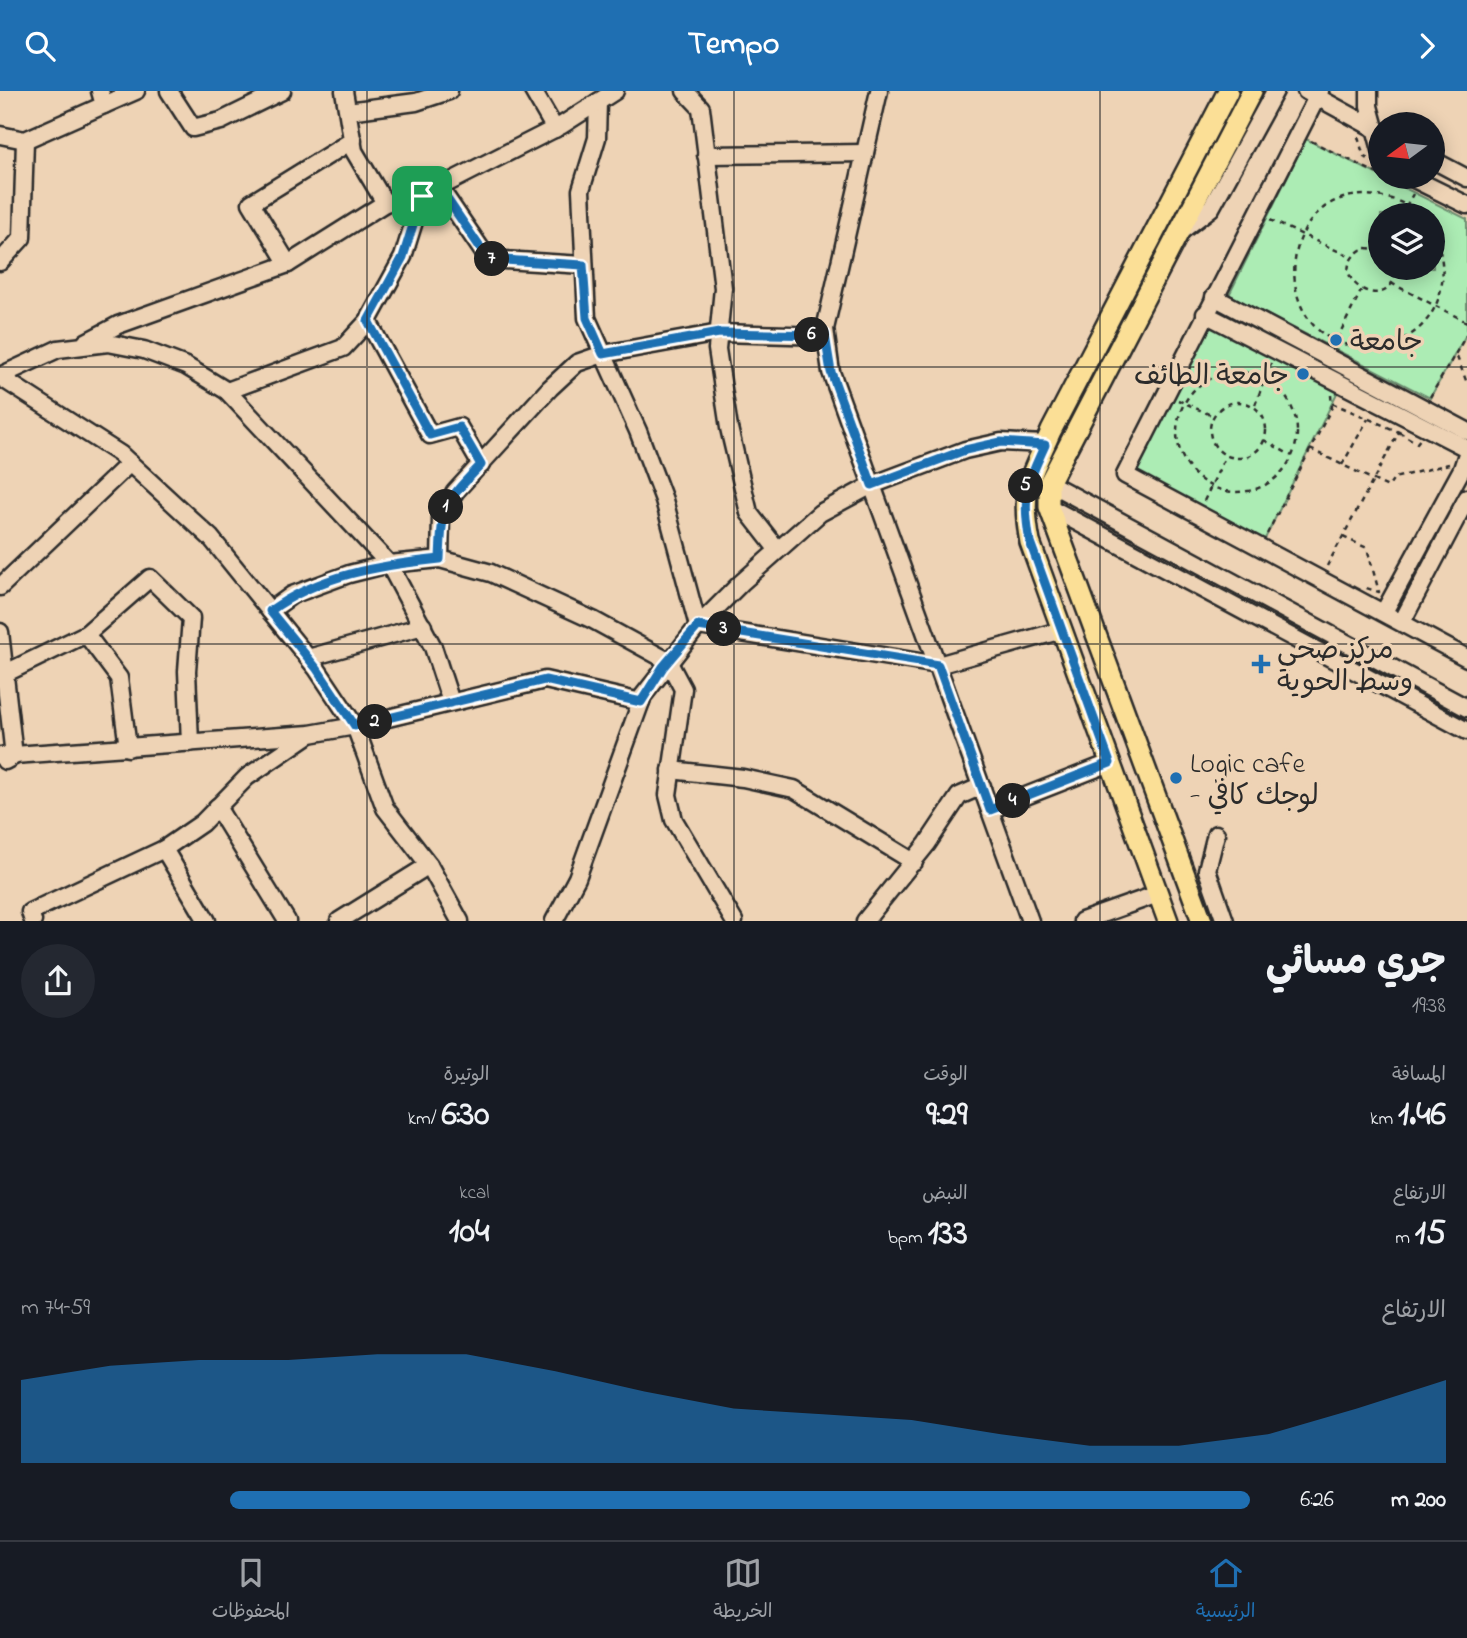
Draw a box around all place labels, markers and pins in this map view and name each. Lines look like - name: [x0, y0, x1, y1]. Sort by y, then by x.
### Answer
- pin: [392, 166, 452, 226]
- pin: 7: [475, 241, 510, 277]
- pin: 6: [794, 317, 830, 353]
- place label: جامعة: [1350, 323, 1423, 364]
- marker: جامعة: [1328, 332, 1344, 348]
- place label: جامعة الطائف: [1134, 357, 1289, 398]
- marker: جامعة الطائف: [1295, 366, 1311, 382]
- pin: 5: [1009, 469, 1044, 503]
- pin: 1: [428, 489, 464, 525]
- pin: 3: [706, 611, 742, 647]
- place label: مركز صحي وسط الحوية: [1277, 631, 1413, 704]
- marker: مركز صحي وسط الحوية: [1251, 654, 1271, 674]
- pin: 2: [358, 705, 392, 739]
- place label: Logic cafe - لوجك كافي: [1190, 745, 1319, 818]
- marker: Logic cafe - لوجك كافي: [1168, 770, 1184, 786]
- pin: 4: [996, 783, 1030, 819]

